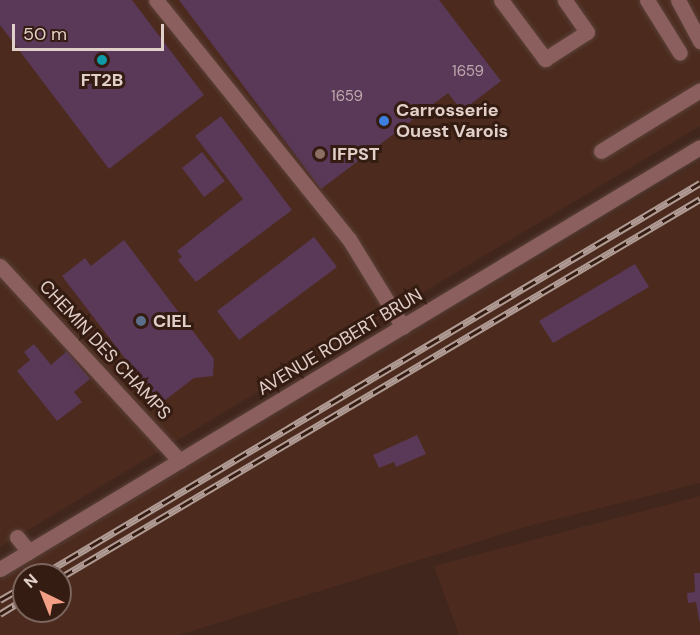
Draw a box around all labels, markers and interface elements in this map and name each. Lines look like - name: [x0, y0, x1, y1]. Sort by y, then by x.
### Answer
- scale bar: [15, 12, 166, 50]
- text: 50 m: [23, 22, 67, 46]
- marker: FT2B: [95, 53, 109, 67]
- house number: 1659: [452, 63, 484, 81]
- place label: FT2B: [81, 69, 123, 91]
- house number: 1659: [331, 88, 363, 106]
- place label: Carrosserie Ouest Varois: [396, 100, 508, 142]
- marker: Carrosserie Ouest Varois: [377, 114, 391, 128]
- place label: IFPST: [332, 143, 379, 165]
- marker: IFPST: [313, 147, 327, 161]
- street label: CHEMIN DES CHAMPS: [35, 276, 175, 424]
- street label: AVENUE ROBERT BRUN: [254, 284, 426, 400]
- place label: CIEL: [153, 310, 192, 332]
- marker: CIEL: [134, 314, 148, 328]
- north arrow: [12, 563, 72, 623]
- text: N: [19, 569, 42, 593]

